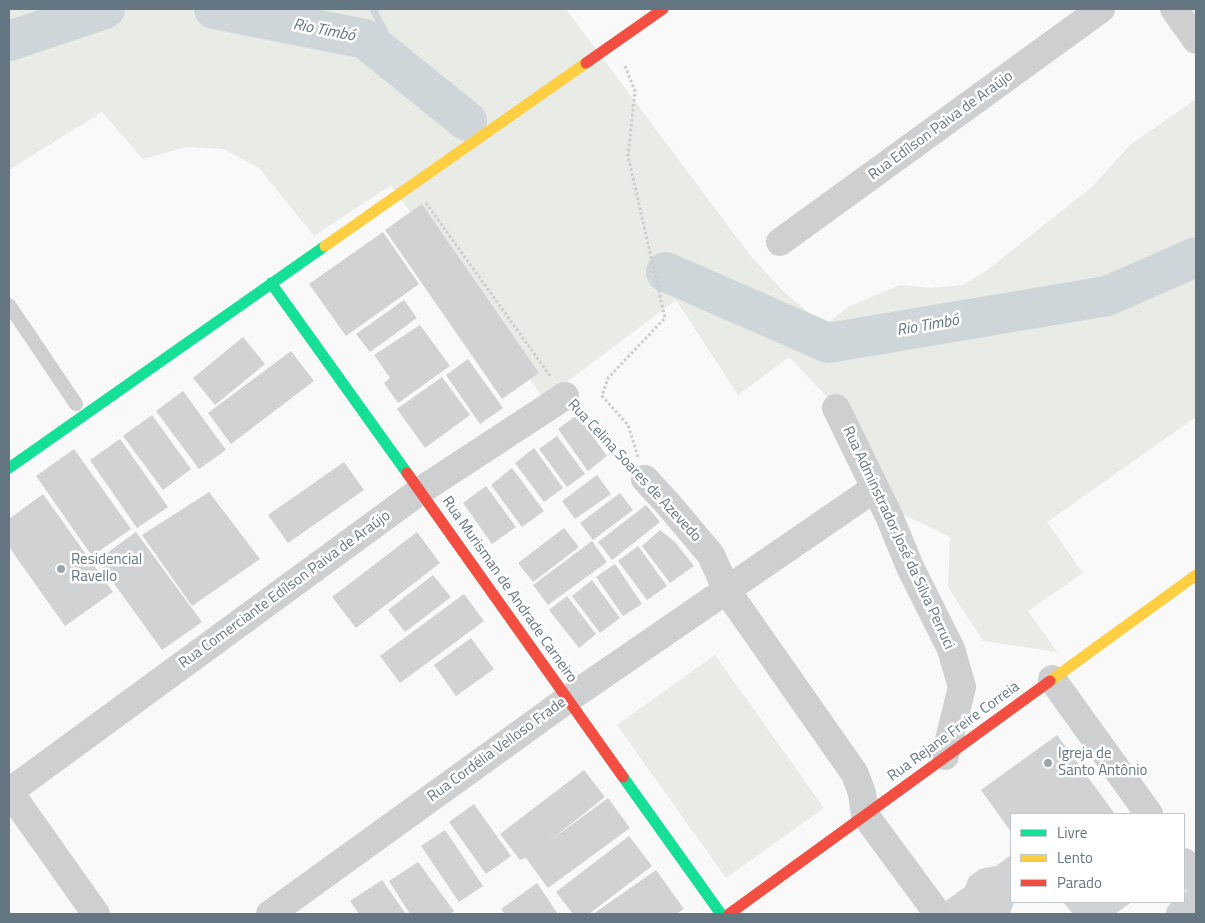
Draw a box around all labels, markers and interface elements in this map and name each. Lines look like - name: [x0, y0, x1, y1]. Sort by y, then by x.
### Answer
- water label: Rio Timbó: [291, 16, 357, 46]
- street label: Rua Edílson Paiva de Araújo: [865, 67, 1017, 185]
- water label: Rio Timbó: [895, 311, 961, 341]
- street label: Rua Celina Soares de Azevedo: [563, 396, 705, 546]
- street label: Rua Adminstrador José da Silva Perruci: [838, 424, 958, 652]
- street label: Rua Murisman de Andrade Carneiro: [438, 493, 580, 687]
- street label: Rua Comerciante Edílson Paiva de Araújo: [176, 507, 394, 673]
- place label: Residencial Ravello: [71, 551, 142, 586]
- marker: Residencial Ravello: [55, 563, 67, 575]
- street label: Rua Rejane Freire Correia: [885, 678, 1023, 786]
- street label: Rua Cordélia Velloso Frade: [424, 694, 570, 806]
- place label: Igreja de Santo Antônio: [1058, 745, 1148, 780]
- marker: Igreja de Santo Antônio: [1042, 757, 1054, 769]
- legend: [1010, 813, 1185, 903]
- text: Livre: [1057, 821, 1087, 844]
- text: Lento: [1057, 846, 1093, 869]
- text: Parado: [1057, 871, 1102, 894]

